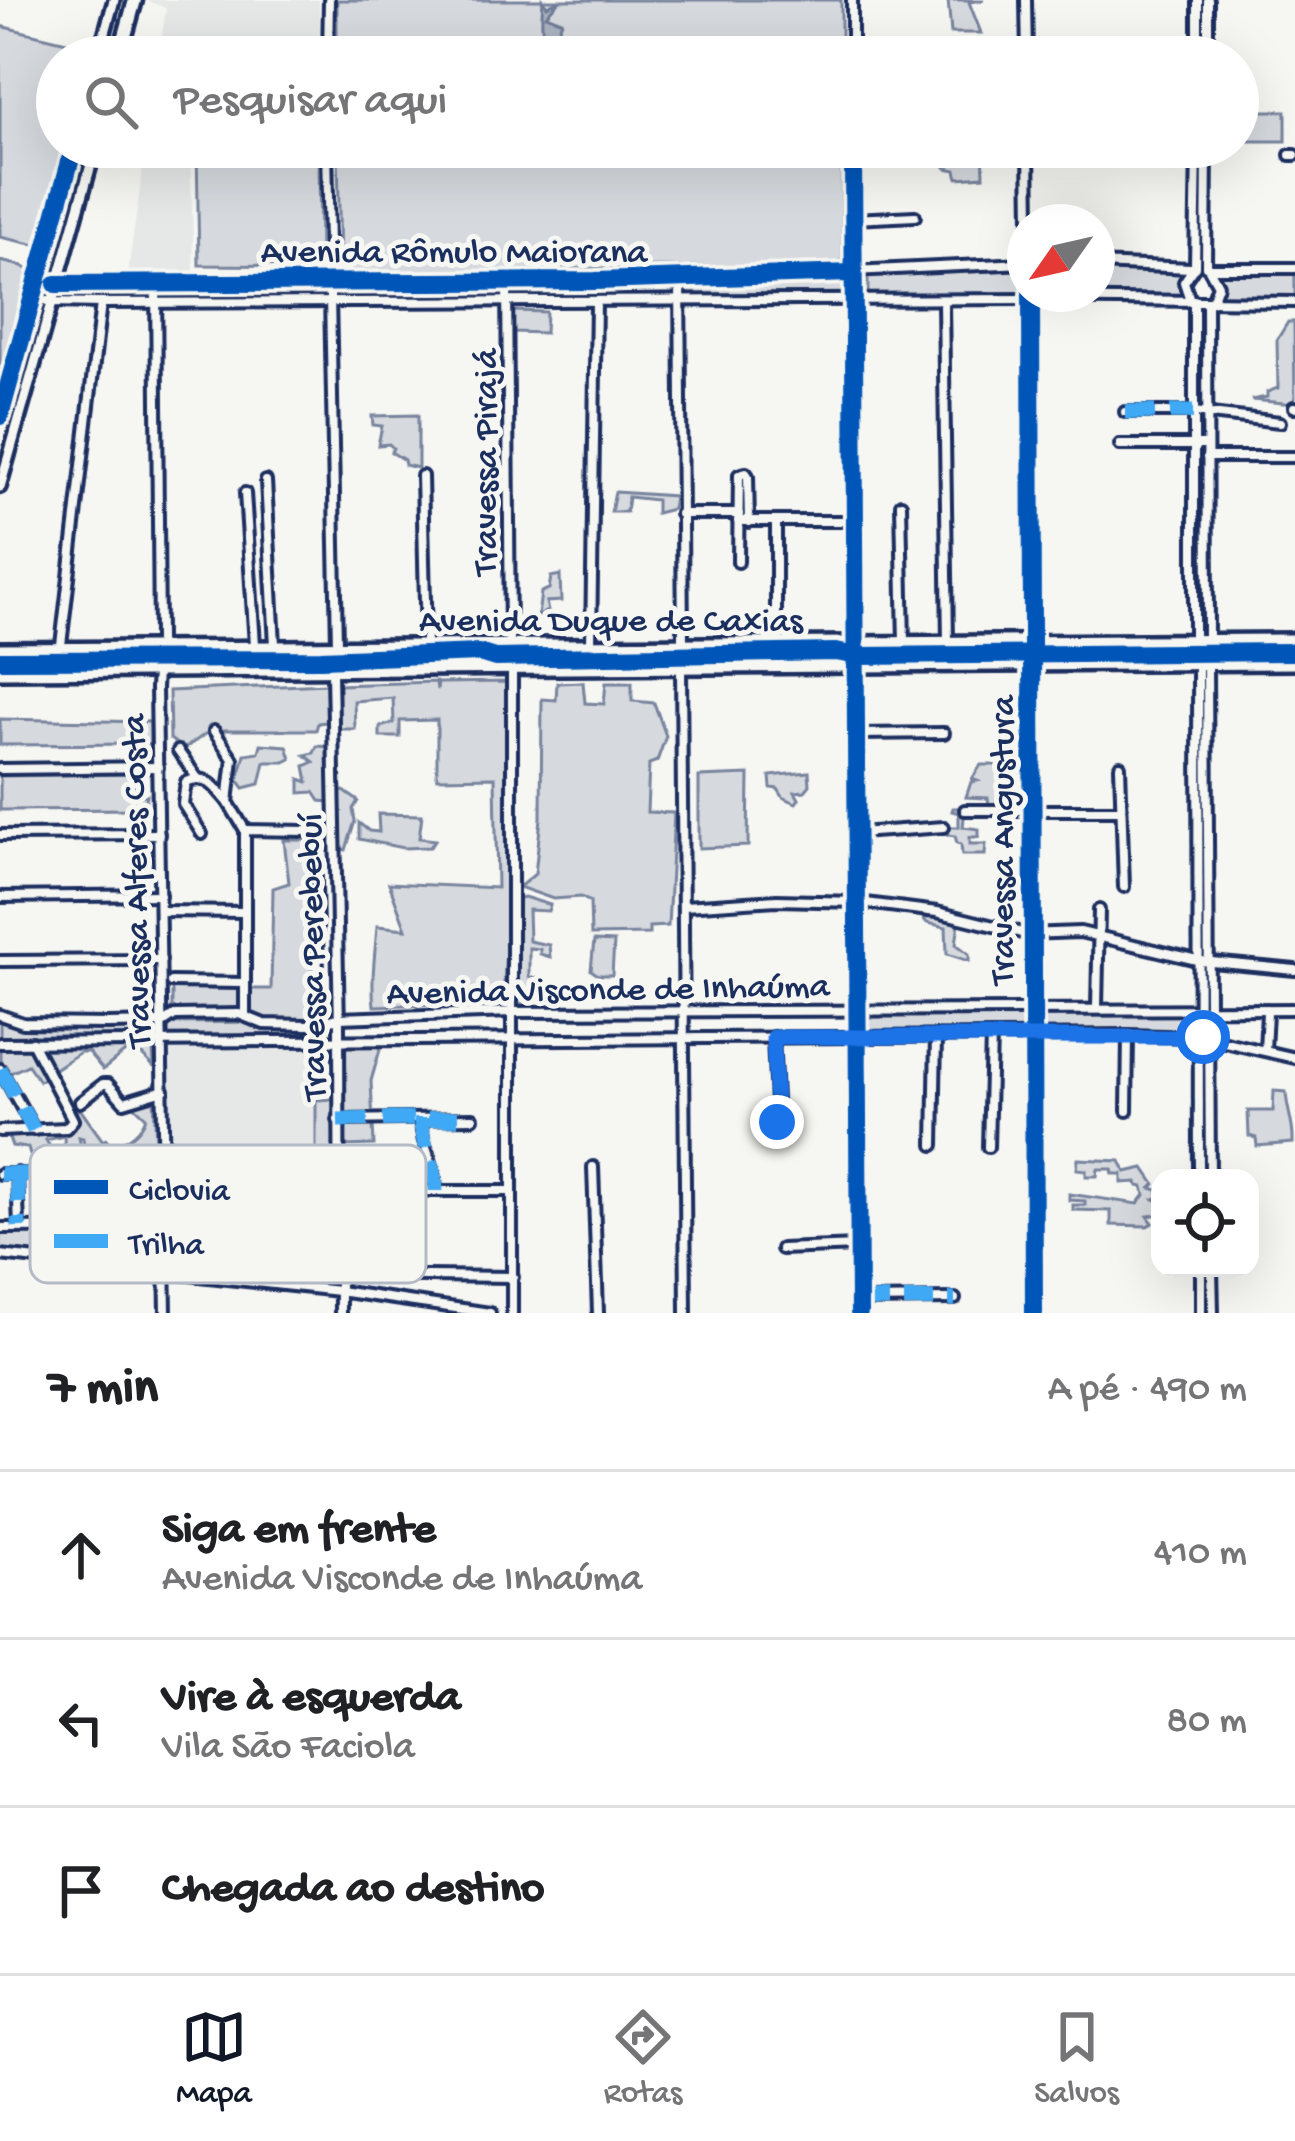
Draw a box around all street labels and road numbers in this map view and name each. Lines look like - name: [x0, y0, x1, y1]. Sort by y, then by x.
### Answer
- street label: Avenida Rômulo Maiorana: [261, 233, 648, 276]
- street label: Travessa Pirajá: [467, 348, 510, 577]
- street label: Avenida Duque de Caxias: [419, 602, 805, 645]
- street label: Travessa Angustura: [984, 694, 1027, 987]
- street label: Travessa Alferes Costa: [115, 712, 164, 1050]
- street label: Travessa Perebebuí: [291, 812, 340, 1103]
- street label: Avenida Visconde de Inhaúma: [386, 967, 831, 1018]

